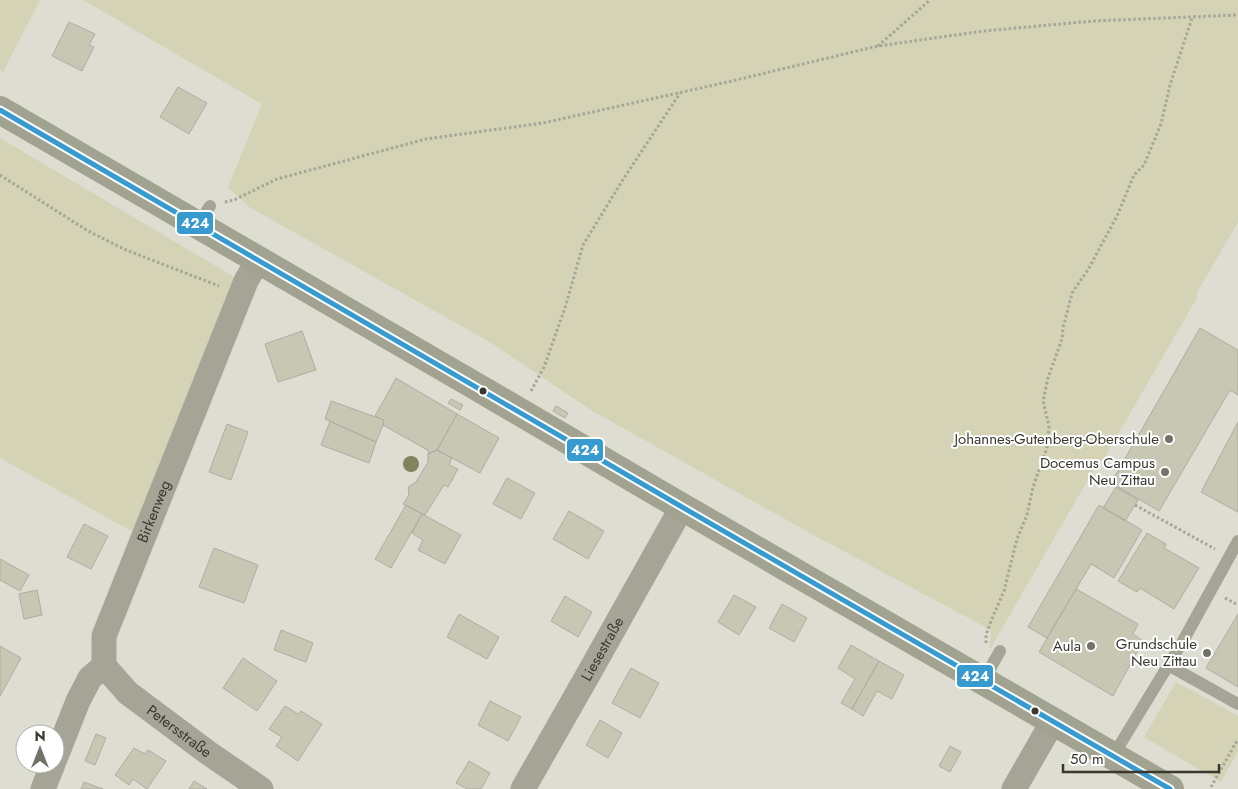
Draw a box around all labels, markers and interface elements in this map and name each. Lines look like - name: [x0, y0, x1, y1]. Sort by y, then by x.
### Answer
- line badge: 424: [176, 211, 214, 235]
- text: 424: [181, 213, 210, 233]
- unlabelled marker: [478, 386, 488, 396]
- place label: Johannes-Gutenberg-Oberschule: [952, 428, 1159, 450]
- marker: Johannes-Gutenberg-Oberschule: [1163, 433, 1175, 445]
- line badge: 424: [566, 438, 604, 462]
- text: 424: [571, 440, 600, 460]
- place label: Docemus Campus Neu Zittau: [1040, 452, 1155, 491]
- marker: Docemus Campus Neu Zittau: [1159, 466, 1171, 478]
- street label: Birkenweg: [131, 477, 176, 546]
- street label: Liesestraße: [576, 613, 629, 685]
- place label: Grundschule Neu Zittau: [1116, 633, 1197, 672]
- place label: Aula: [1053, 635, 1081, 657]
- marker: Aula: [1085, 640, 1097, 652]
- marker: Grundschule Neu Zittau: [1201, 647, 1213, 659]
- line badge: 424: [956, 664, 994, 688]
- text: 424: [961, 666, 990, 686]
- street label: Petersstraße: [142, 700, 217, 763]
- unlabelled marker: [1030, 706, 1040, 716]
- north arrow: [15, 724, 65, 774]
- text: N: [34, 726, 46, 746]
- scale bar: [1063, 742, 1219, 774]
- text: 50 m: [1070, 748, 1104, 770]

